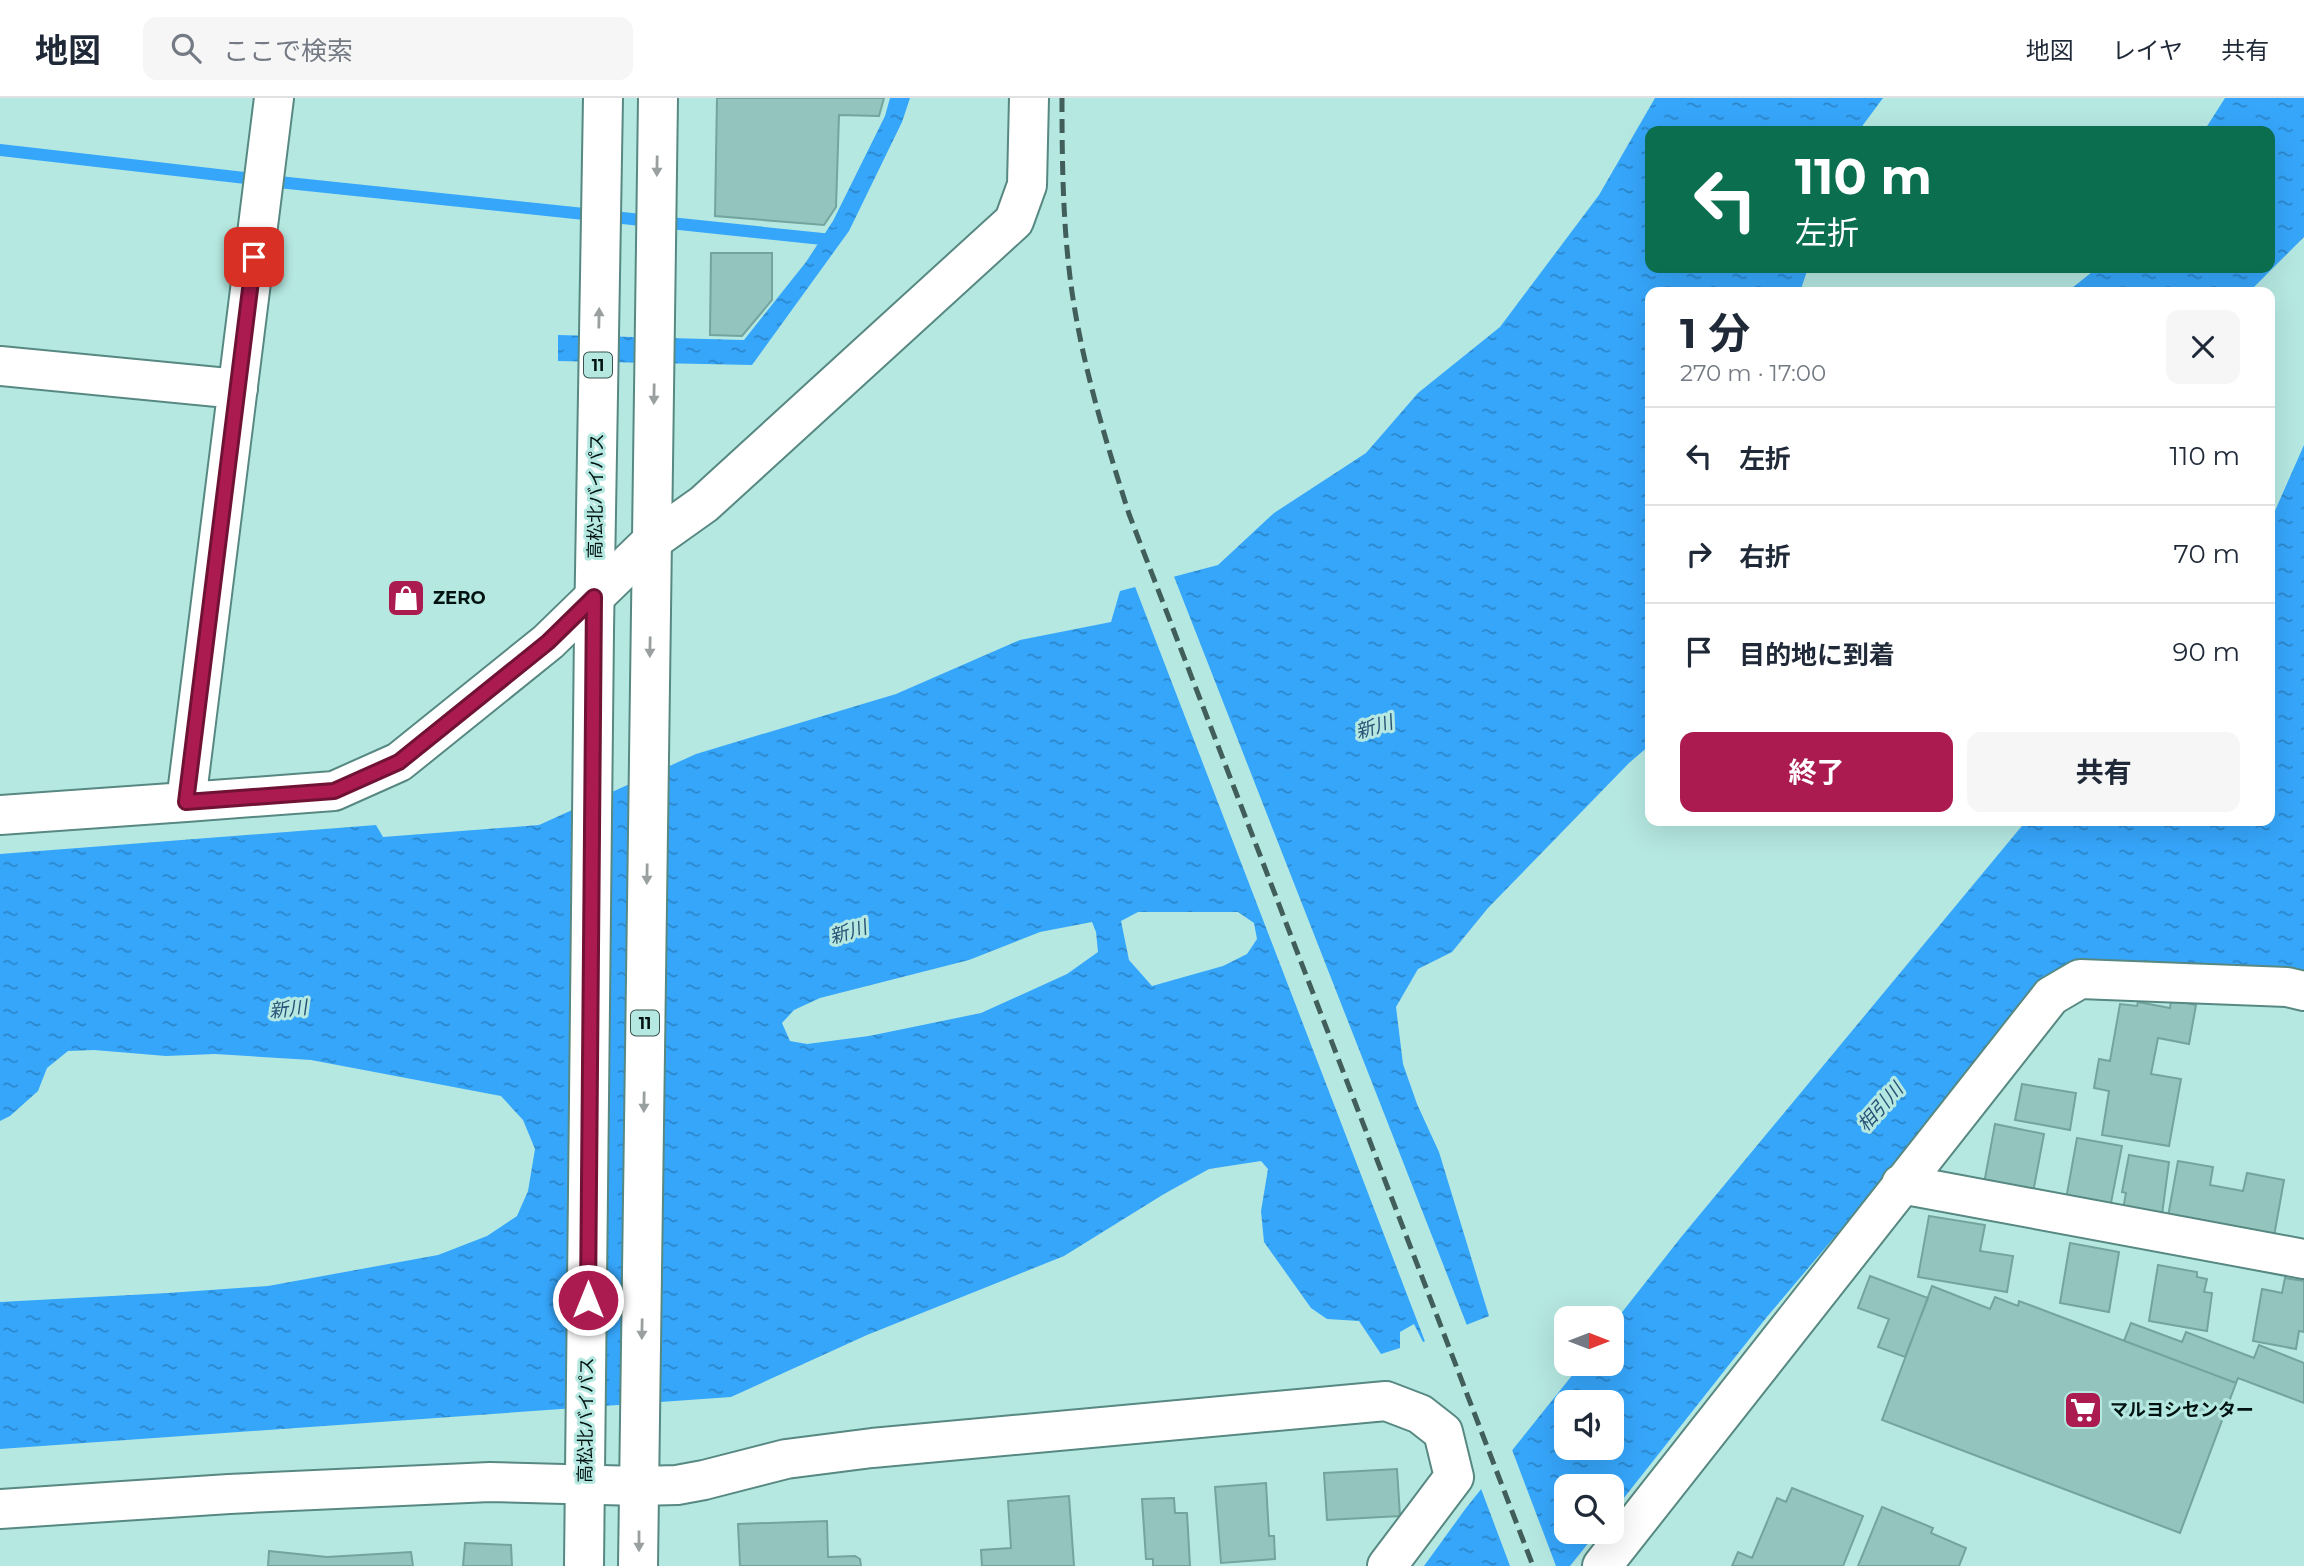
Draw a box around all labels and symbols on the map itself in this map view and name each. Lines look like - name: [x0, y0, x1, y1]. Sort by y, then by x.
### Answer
- one-way arrow: [651, 155, 663, 177]
- pin: [224, 227, 284, 287]
- one-way arrow: [593, 307, 605, 329]
- road number: 11: [584, 353, 612, 378]
- one-way arrow: [648, 383, 660, 405]
- street label: 高松北バイパス: [584, 433, 608, 559]
- shop icon: ZERO: [385, 577, 427, 619]
- place label: ZERO: [433, 587, 486, 609]
- one-way arrow: [644, 636, 656, 658]
- water label: 新川: [1352, 710, 1397, 744]
- one-way arrow: [641, 863, 653, 885]
- water label: 新川: [826, 915, 871, 949]
- water label: 新川: [268, 995, 310, 1022]
- road number: 11: [631, 1010, 659, 1035]
- water label: 相引川: [1852, 1077, 1909, 1136]
- one-way arrow: [639, 1091, 650, 1113]
- position arrow: [551, 1263, 625, 1337]
- north arrow: [1554, 1306, 1624, 1376]
- one-way arrow: [636, 1318, 647, 1340]
- street label: 高松北バイパス: [574, 1357, 598, 1483]
- supermarket icon: マルヨシセンター: [2062, 1389, 2104, 1431]
- place label: マルヨシセンター: [2110, 1399, 2254, 1421]
- one-way arrow: [633, 1531, 645, 1553]

